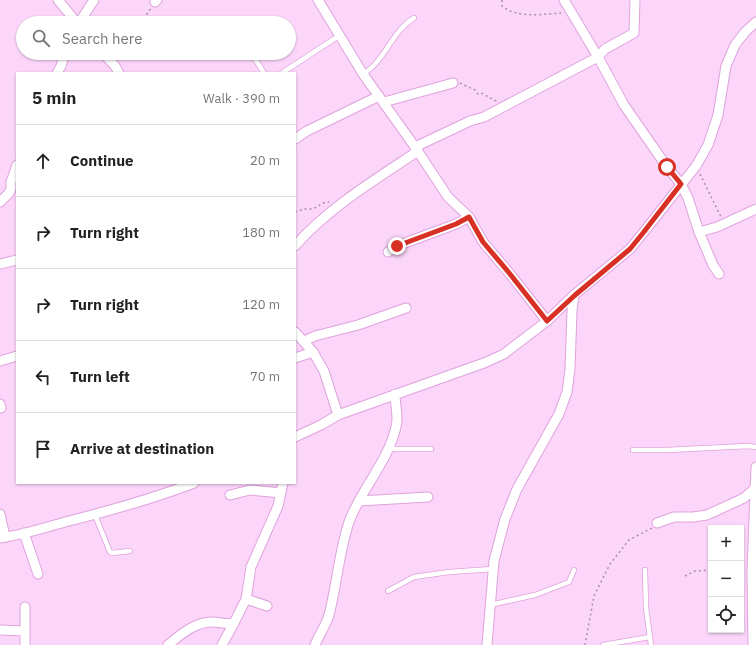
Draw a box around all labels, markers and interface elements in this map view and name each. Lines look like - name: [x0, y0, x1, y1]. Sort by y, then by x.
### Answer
- search box: [16, 16, 296, 60]
- icon: search: [30, 27, 52, 49]
- text: Search here: [62, 29, 142, 48]
- text: 5 min: [32, 87, 76, 109]
- text: Walk · 390 m: [203, 90, 280, 107]
- icon: ahead: [32, 150, 54, 172]
- text: Continue: [70, 151, 134, 170]
- text: 20 m: [250, 152, 280, 169]
- route start: [658, 158, 676, 176]
- icon: right: [32, 222, 54, 244]
- text: Turn right: [70, 223, 139, 242]
- text: 180 m: [242, 224, 280, 241]
- route end: [388, 237, 406, 255]
- icon: right: [32, 294, 54, 316]
- text: Turn right: [70, 295, 139, 314]
- text: 120 m: [242, 296, 280, 313]
- icon: left: [32, 366, 54, 388]
- text: Turn left: [70, 367, 130, 386]
- text: 70 m: [250, 368, 280, 385]
- icon: arrive: [32, 438, 54, 460]
- text: Arrive at destination: [70, 439, 214, 458]
- map controls: [708, 525, 744, 633]
- button: +: [708, 525, 744, 561]
- button: −: [708, 561, 744, 597]
- button: locate: [708, 597, 744, 633]

